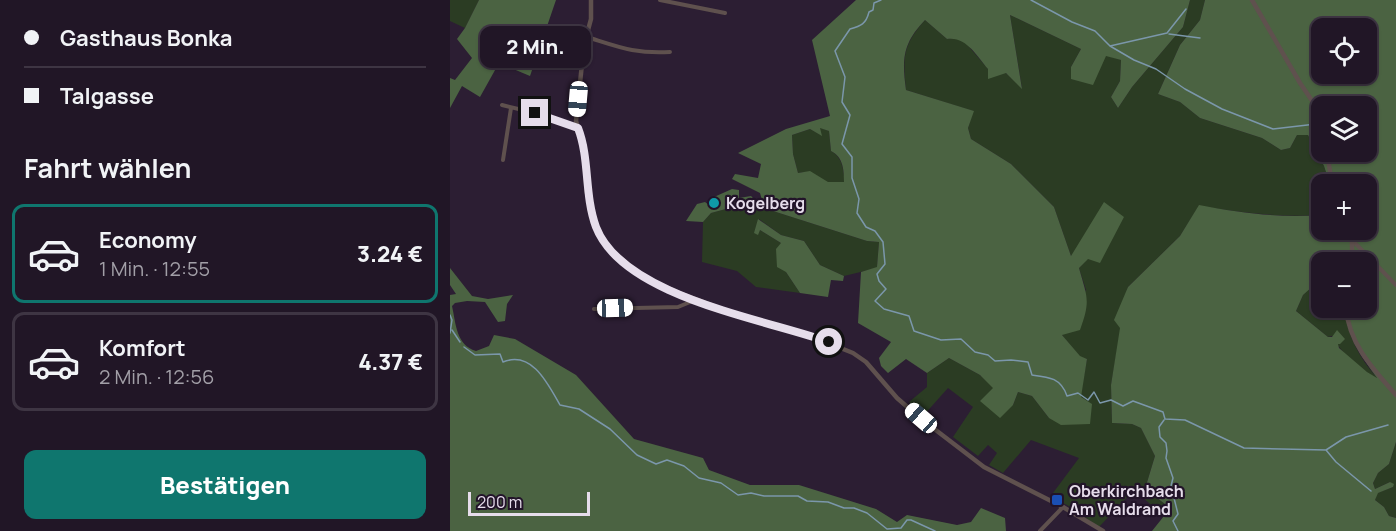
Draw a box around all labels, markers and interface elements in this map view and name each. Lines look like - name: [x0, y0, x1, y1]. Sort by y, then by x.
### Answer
- map controls: [1311, 18, 1377, 318]
- button: locate: [1311, 18, 1377, 84]
- text: Gasthaus Bonka: [60, 23, 232, 53]
- callout: 2 Min.: [479, 26, 590, 68]
- text: 2 Min.: [506, 33, 565, 60]
- car: [567, 80, 589, 118]
- text: Talgasse: [60, 81, 154, 111]
- button: layers: [1311, 96, 1377, 162]
- route end: [521, 99, 548, 126]
- text: Fahrt wählen: [24, 149, 192, 186]
- button: +: [1311, 174, 1377, 240]
- place label: Kogelberg: [726, 192, 805, 214]
- marker: Kogelberg: [707, 196, 721, 210]
- text: Economy: [99, 225, 197, 255]
- icon: car: [27, 227, 81, 281]
- text: 3.24 €: [357, 239, 423, 269]
- button: −: [1311, 252, 1377, 318]
- text: 1 Min. · 12:55: [99, 255, 210, 282]
- car: [597, 298, 633, 318]
- route start: [815, 328, 842, 355]
- text: Komfort: [99, 333, 186, 363]
- icon: car: [27, 335, 81, 389]
- text: 4.37 €: [358, 347, 423, 377]
- text: 2 Min. · 12:56: [99, 363, 215, 390]
- car: [902, 399, 940, 437]
- button: Bestätigen: [24, 450, 426, 519]
- place label: Oberkirchbach Am Waldrand: [1069, 480, 1184, 520]
- scale bar: [468, 489, 590, 516]
- text: 200 m: [477, 491, 522, 513]
- marker: Oberkirchbach Am Waldrand: [1050, 493, 1064, 507]

